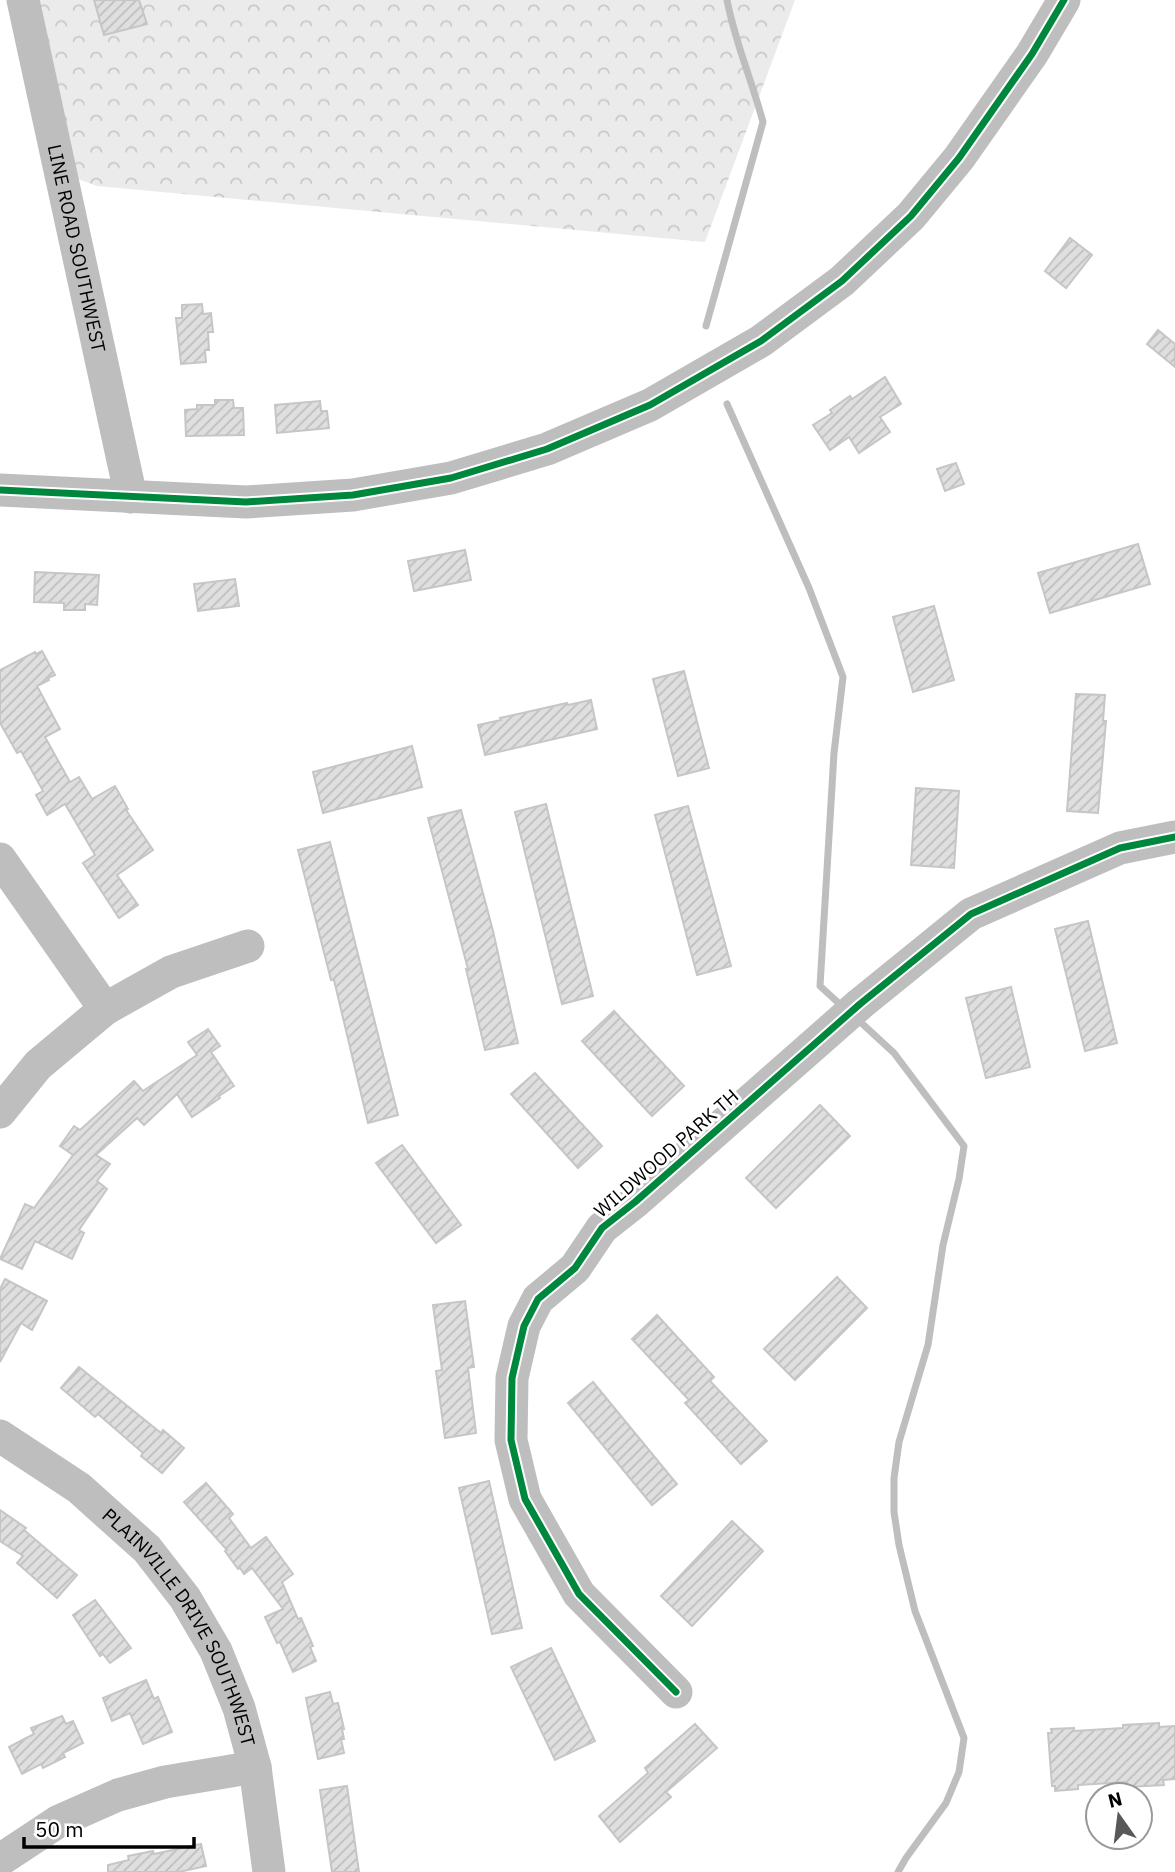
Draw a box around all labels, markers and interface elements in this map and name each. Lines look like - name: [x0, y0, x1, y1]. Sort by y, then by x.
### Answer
- street label: LINE ROAD SOUTHWEST: [43, 142, 111, 355]
- street label: WILDWOOD PARK TH: [589, 1084, 743, 1222]
- street label: PLAINVILLE DRIVE SOUTHWEST: [98, 1503, 261, 1749]
- north arrow: [1084, 1781, 1154, 1851]
- text: N: [1105, 1786, 1124, 1813]
- scale bar: [24, 1806, 194, 1850]
- text: 50 m: [35, 1815, 84, 1843]

